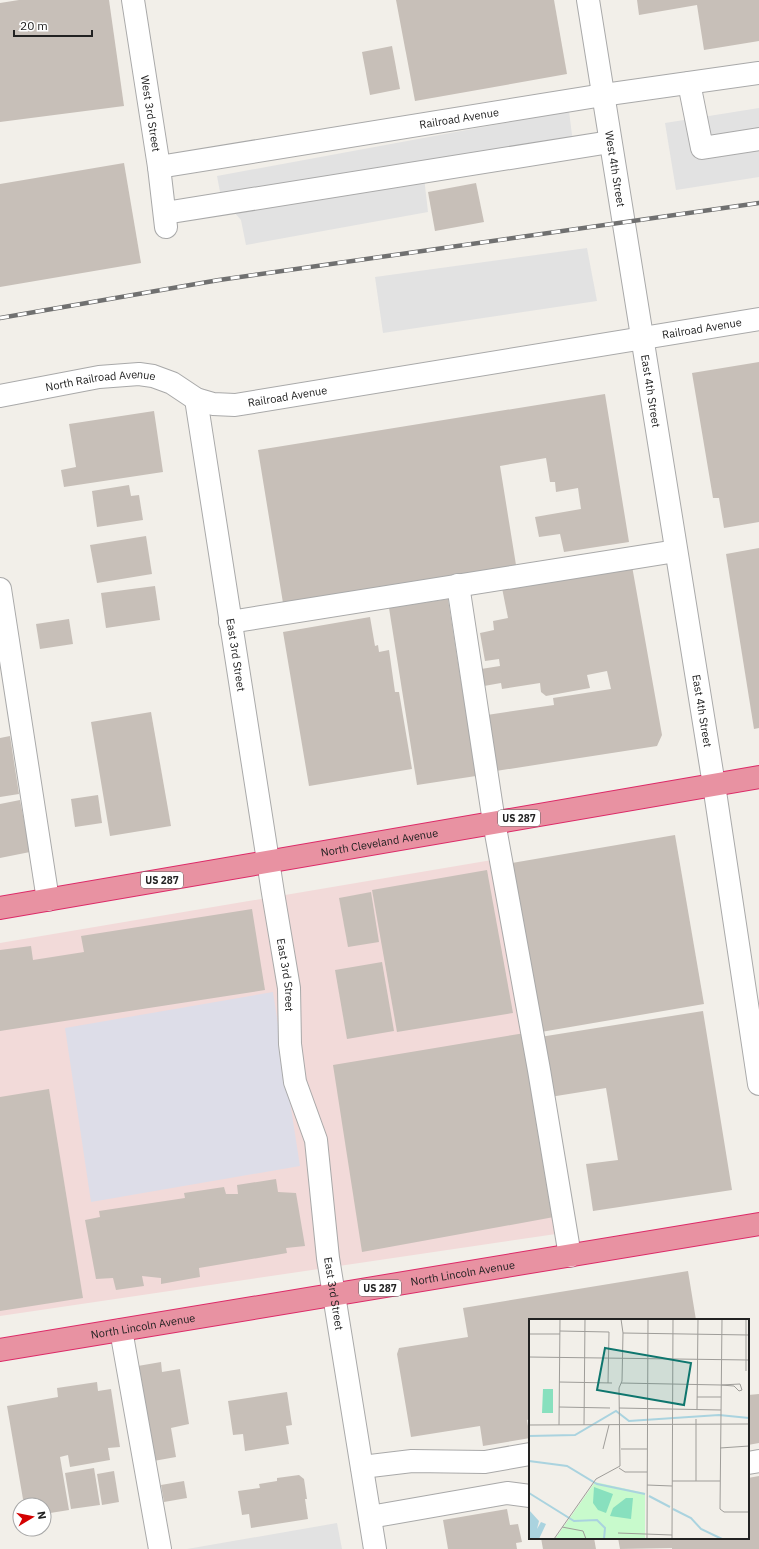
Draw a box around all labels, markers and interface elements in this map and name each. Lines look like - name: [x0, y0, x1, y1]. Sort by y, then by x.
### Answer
- scale bar: [14, 12, 92, 38]
- text: 20 m: [20, 18, 48, 33]
- street label: West 3rd Street: [138, 74, 164, 153]
- street label: Railroad Avenue: [418, 105, 500, 132]
- street label: West 4th Street: [602, 130, 628, 208]
- street label: Railroad Avenue: [661, 315, 743, 342]
- street label: East 4th Street: [638, 354, 664, 429]
- street label: North Railroad Avenue: [44, 367, 156, 394]
- street label: Railroad Avenue: [247, 383, 328, 410]
- street label: East 3rd Street: [223, 617, 249, 693]
- street label: East 4th Street: [689, 673, 715, 748]
- road number: US 287: [498, 810, 540, 826]
- street label: North Cleveland Avenue: [320, 826, 439, 860]
- road number: US 287: [141, 872, 183, 888]
- street label: East 3rd Street: [274, 937, 296, 1012]
- street label: East 3rd Street: [321, 1256, 347, 1331]
- street label: North Lincoln Avenue: [409, 1258, 516, 1289]
- road number: US 287: [359, 1280, 401, 1296]
- street label: North Lincoln Avenue: [90, 1311, 196, 1342]
- inset map: [529, 1319, 749, 1539]
- north arrow: [12, 1497, 52, 1537]
- text: N: [34, 1510, 49, 1520]

